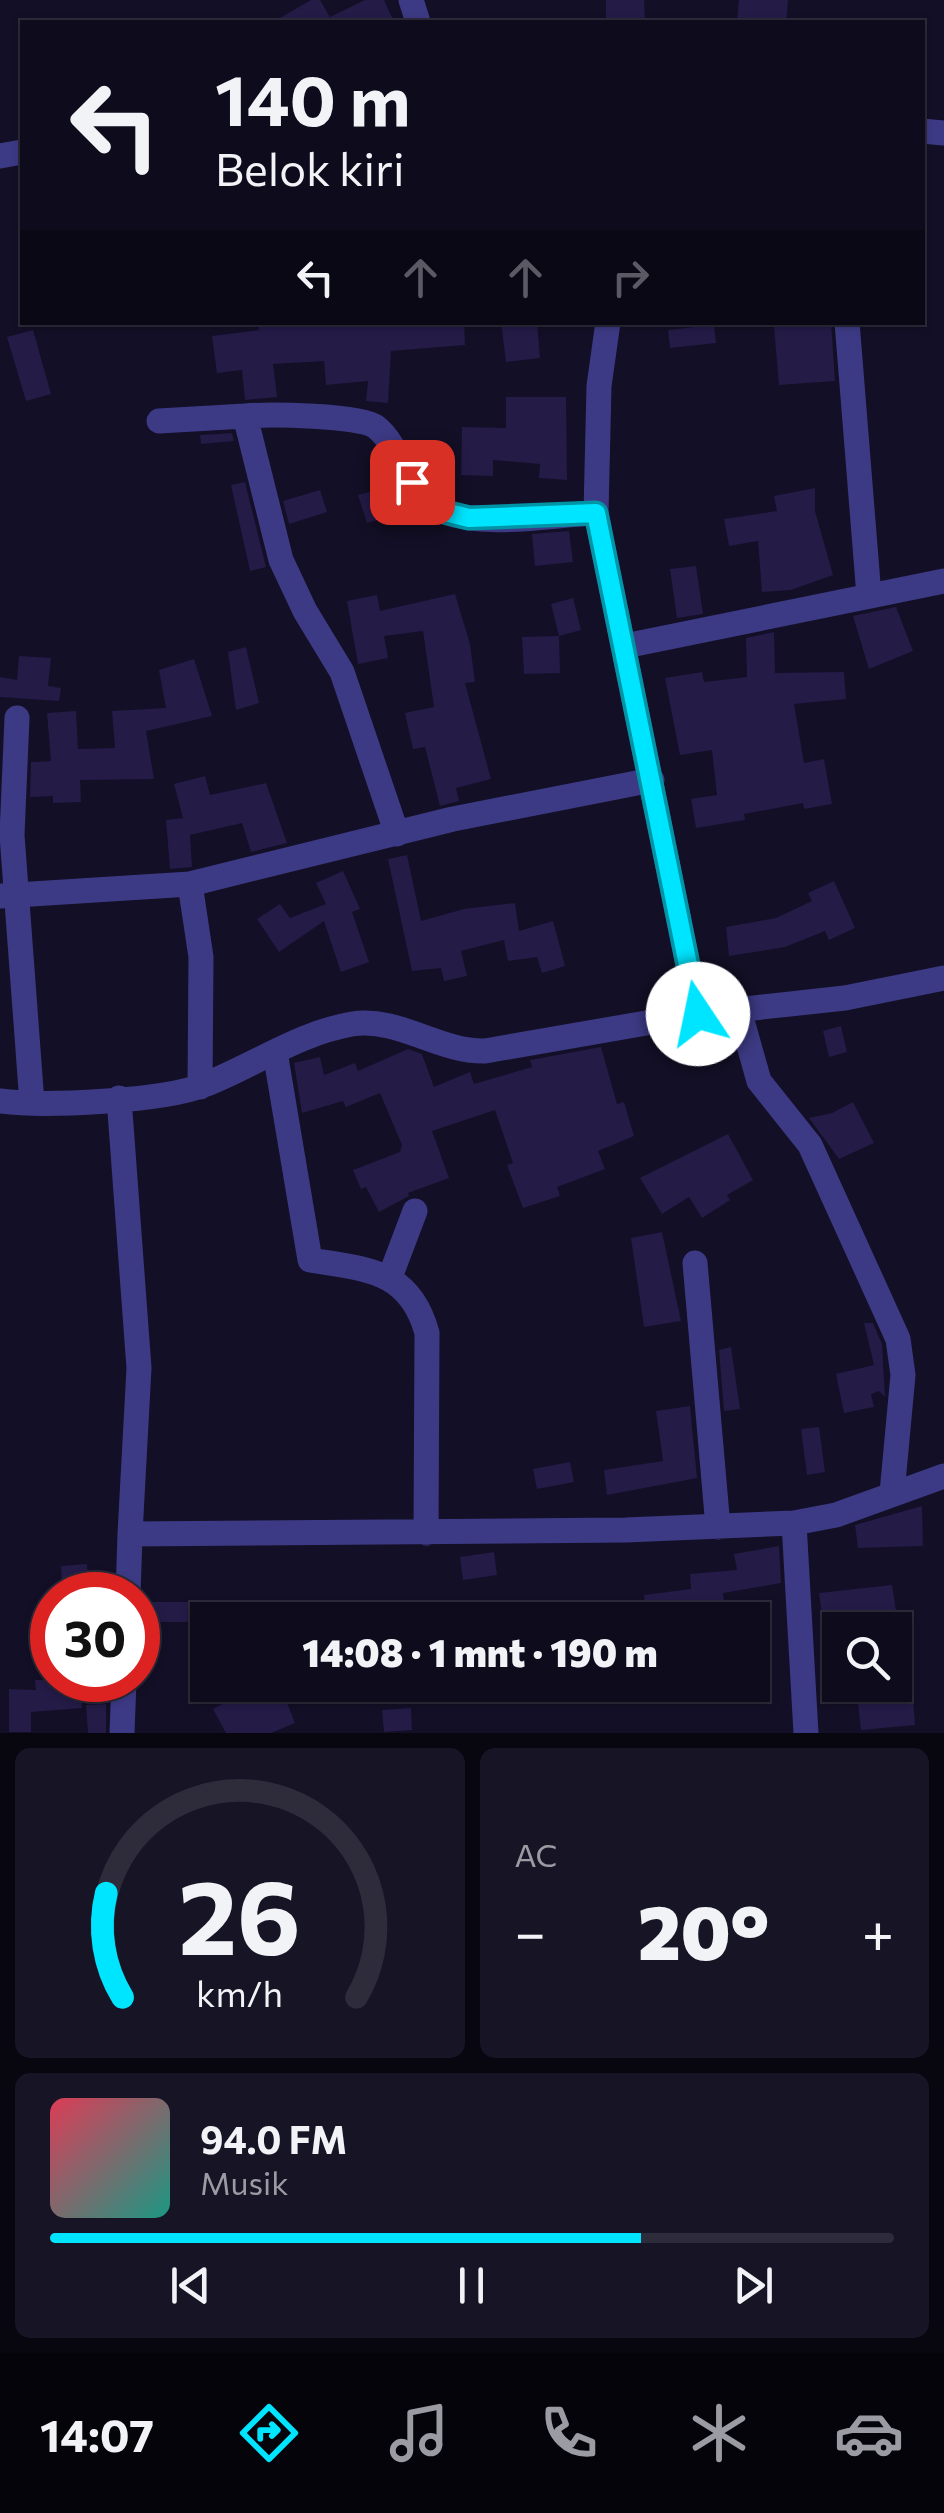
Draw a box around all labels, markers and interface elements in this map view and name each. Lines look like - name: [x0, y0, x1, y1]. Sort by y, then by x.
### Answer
- text: 140 m: [215, 55, 411, 140]
- icon: left: [50, 60, 180, 190]
- text: Belok kiri: [215, 140, 405, 195]
- icon: left: [288, 250, 343, 305]
- icon: ahead: [393, 250, 448, 305]
- icon: ahead: [498, 250, 553, 305]
- icon: right: [603, 250, 658, 305]
- pin: [370, 440, 455, 525]
- icon: arrive: [385, 455, 440, 510]
- position arrow: [646, 962, 750, 1066]
- speed limit sign: 30: [30, 1572, 160, 1702]
- map controls: [822, 1612, 912, 1702]
- button: search: [822, 1612, 912, 1702]
- text: 14:08 · 1 mnt · 190 m: [302, 1628, 658, 1675]
- text: AC: [515, 1834, 558, 1874]
- text: 26: [178, 1849, 301, 1976]
- text: 20°: [638, 1884, 770, 1975]
- text: −: [515, 1897, 546, 1964]
- text: +: [862, 1897, 894, 1964]
- text: km/h: [196, 1971, 283, 2014]
- text: 94.0 FM: [200, 2115, 347, 2162]
- text: Musik: [200, 2162, 289, 2202]
- icon: previous: [163, 2258, 218, 2313]
- icon: pause: [444, 2258, 499, 2313]
- icon: next: [726, 2258, 781, 2313]
- icon: directions: [234, 2398, 304, 2468]
- icon: music: [384, 2398, 454, 2468]
- icon: phone: [534, 2398, 604, 2468]
- icon: climate: [684, 2398, 754, 2468]
- icon: car: [834, 2398, 904, 2468]
- text: 14:07: [40, 2406, 154, 2461]

